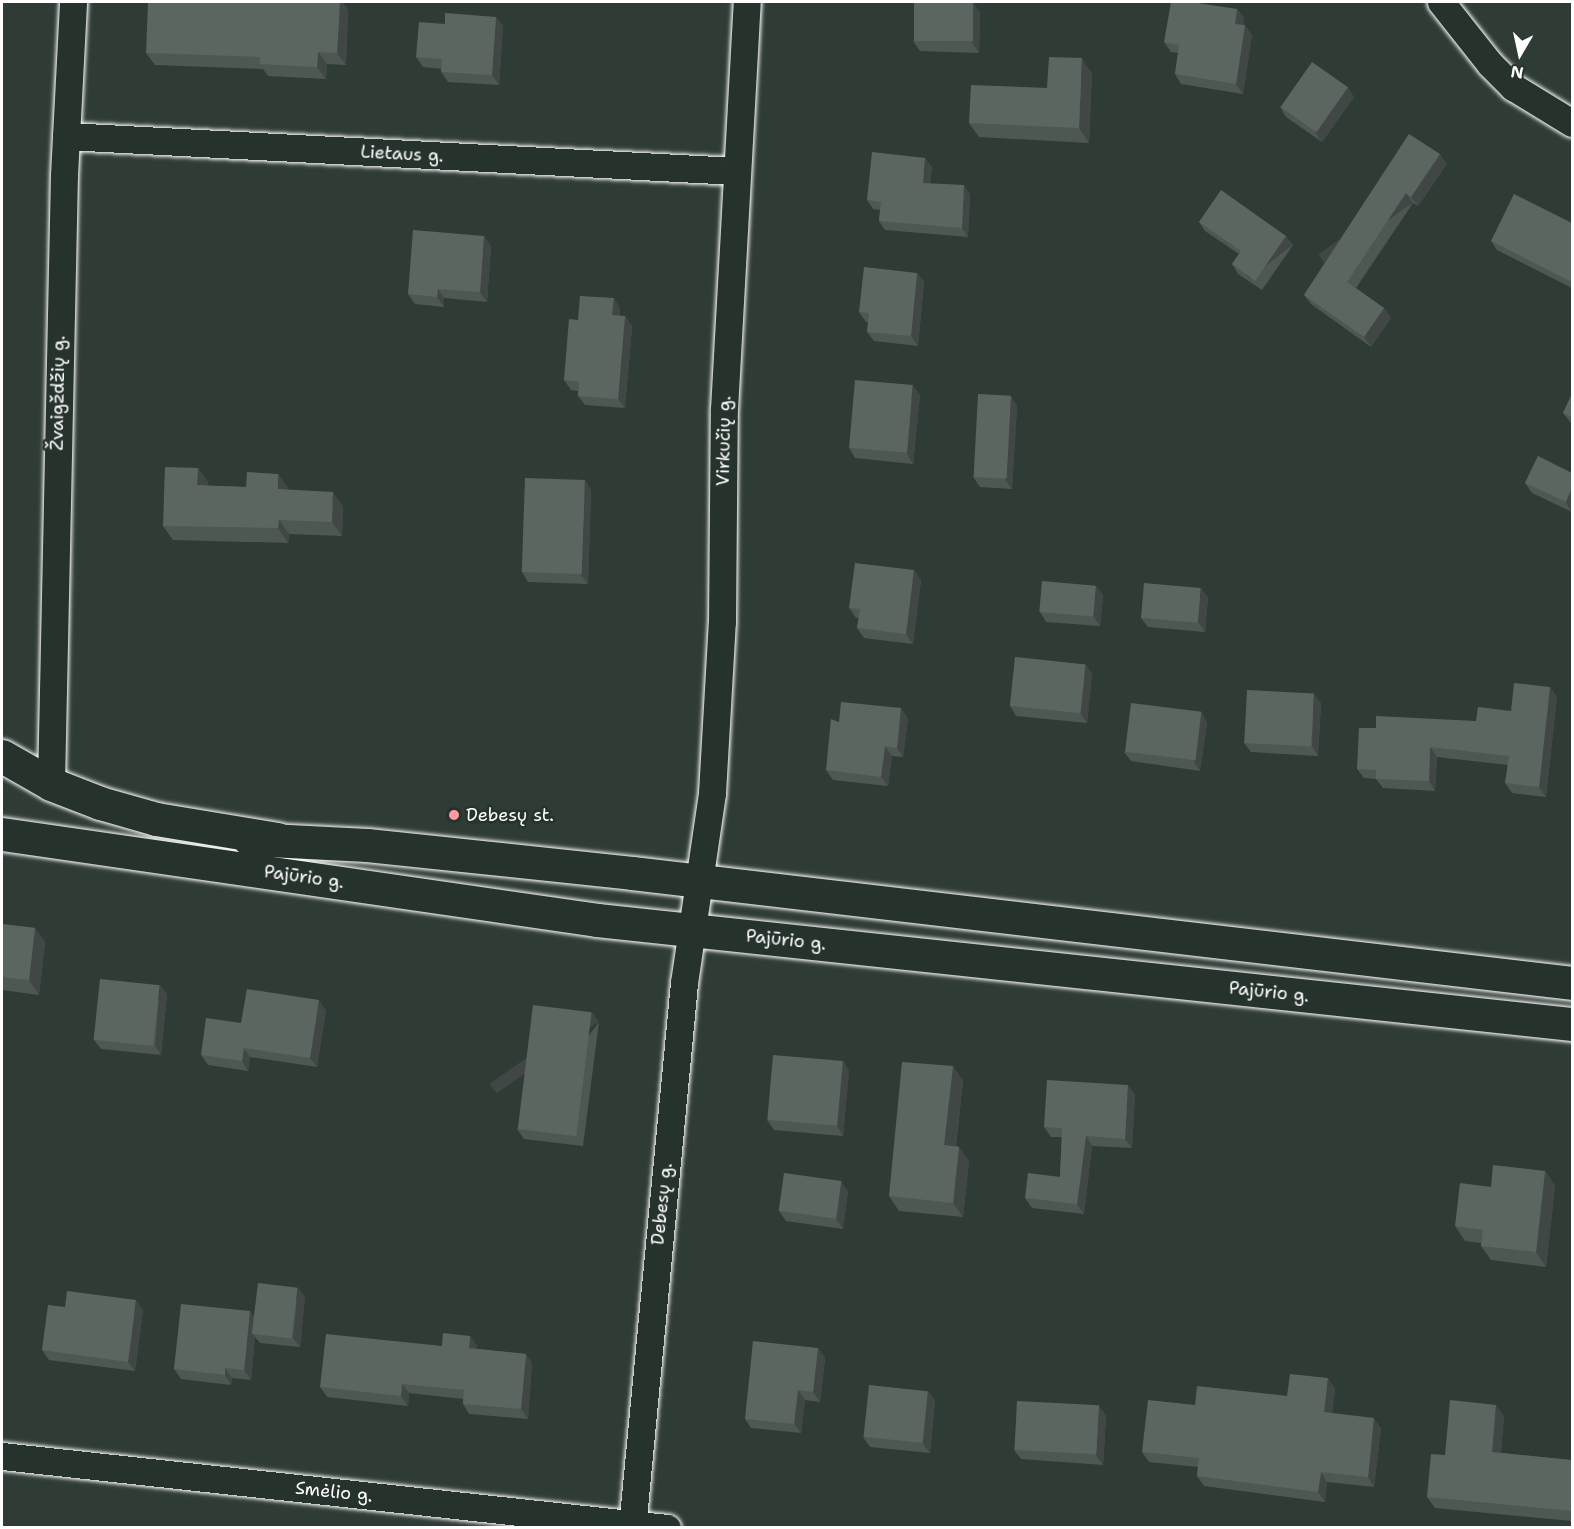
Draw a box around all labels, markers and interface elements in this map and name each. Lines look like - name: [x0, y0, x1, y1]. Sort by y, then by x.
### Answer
- north arrow: [1490, 24, 1550, 84]
- text: N: [1509, 61, 1525, 84]
- street label: Lietaus g.: [360, 141, 444, 167]
- street label: Žvaigždžių g.: [46, 335, 70, 451]
- street label: Virkučių g.: [712, 396, 736, 486]
- place label: Debesų st.: [466, 804, 554, 826]
- marker: Debesų st.: [447, 808, 461, 822]
- street label: Pajūrio g.: [263, 861, 345, 893]
- street label: Pajūrio g.: [745, 925, 827, 955]
- street label: Pajūrio g.: [1228, 977, 1310, 1007]
- street label: Debesų g.: [647, 1162, 677, 1246]
- street label: Smėlio g.: [294, 1477, 374, 1507]

